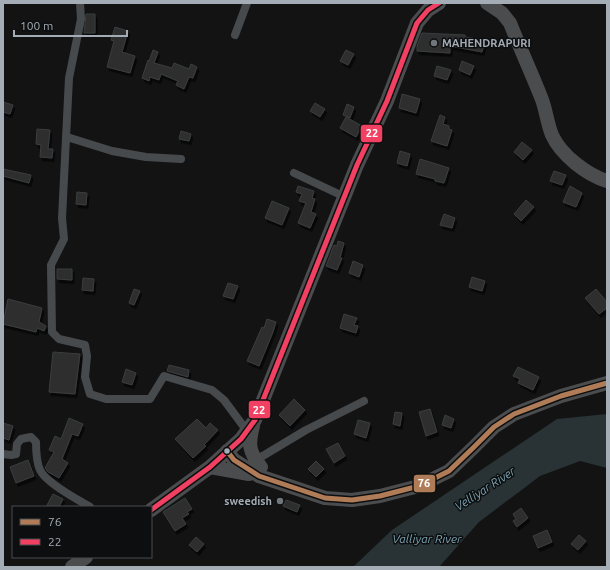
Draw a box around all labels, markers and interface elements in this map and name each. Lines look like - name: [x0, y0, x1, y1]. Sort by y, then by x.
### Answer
- scale bar: [14, 12, 127, 38]
- text: 100 m: [20, 19, 53, 32]
- place label: MAHENDRAPURI: [442, 37, 531, 49]
- marker: MAHENDRAPURI: [429, 38, 439, 48]
- line badge: 22: [360, 124, 383, 143]
- text: 22: [366, 127, 378, 139]
- line badge: 22: [248, 400, 271, 419]
- text: 22: [253, 404, 265, 416]
- unlabelled marker: [222, 446, 232, 456]
- water label: Velliyar River: [452, 464, 518, 513]
- line badge: 76: [413, 474, 436, 493]
- text: 76: [418, 477, 430, 489]
- place label: sweedish: [224, 495, 272, 507]
- marker: sweedish: [275, 496, 285, 506]
- legend: [12, 506, 152, 558]
- text: 76: [48, 515, 62, 528]
- water label: Valliyar River: [392, 532, 462, 545]
- text: 22: [48, 535, 62, 548]

